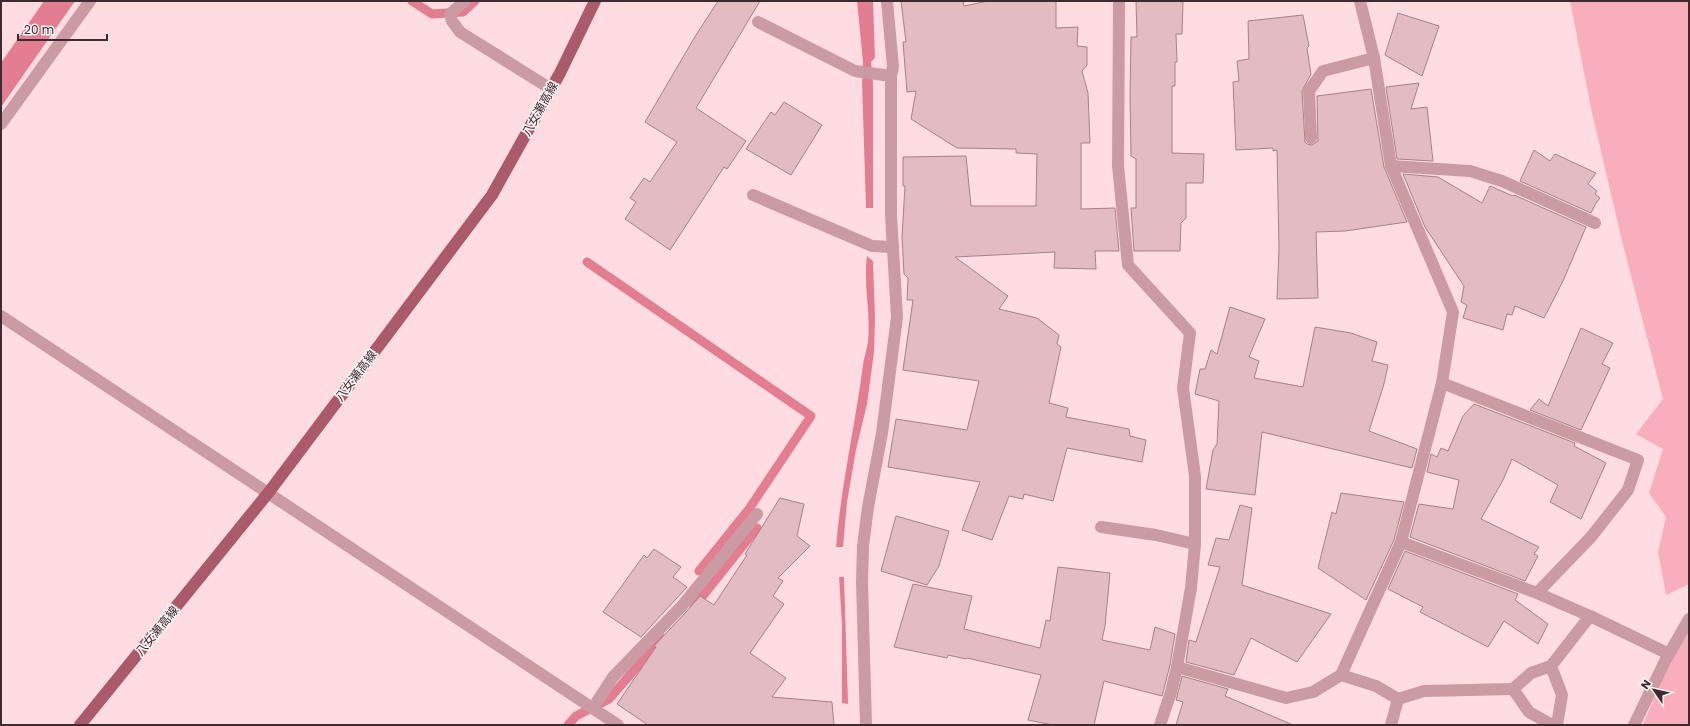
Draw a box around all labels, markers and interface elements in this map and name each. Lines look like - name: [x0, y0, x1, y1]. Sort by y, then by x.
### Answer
- scale bar: [18, 16, 107, 42]
- text: 20 m: [24, 21, 54, 38]
- street label: 八女瀬高線: [518, 78, 562, 139]
- street label: 八女瀬高線: [331, 347, 380, 405]
- street label: 八女瀬高線: [131, 602, 182, 659]
- north arrow: [1634, 670, 1674, 710]
- text: N: [1637, 677, 1655, 692]

